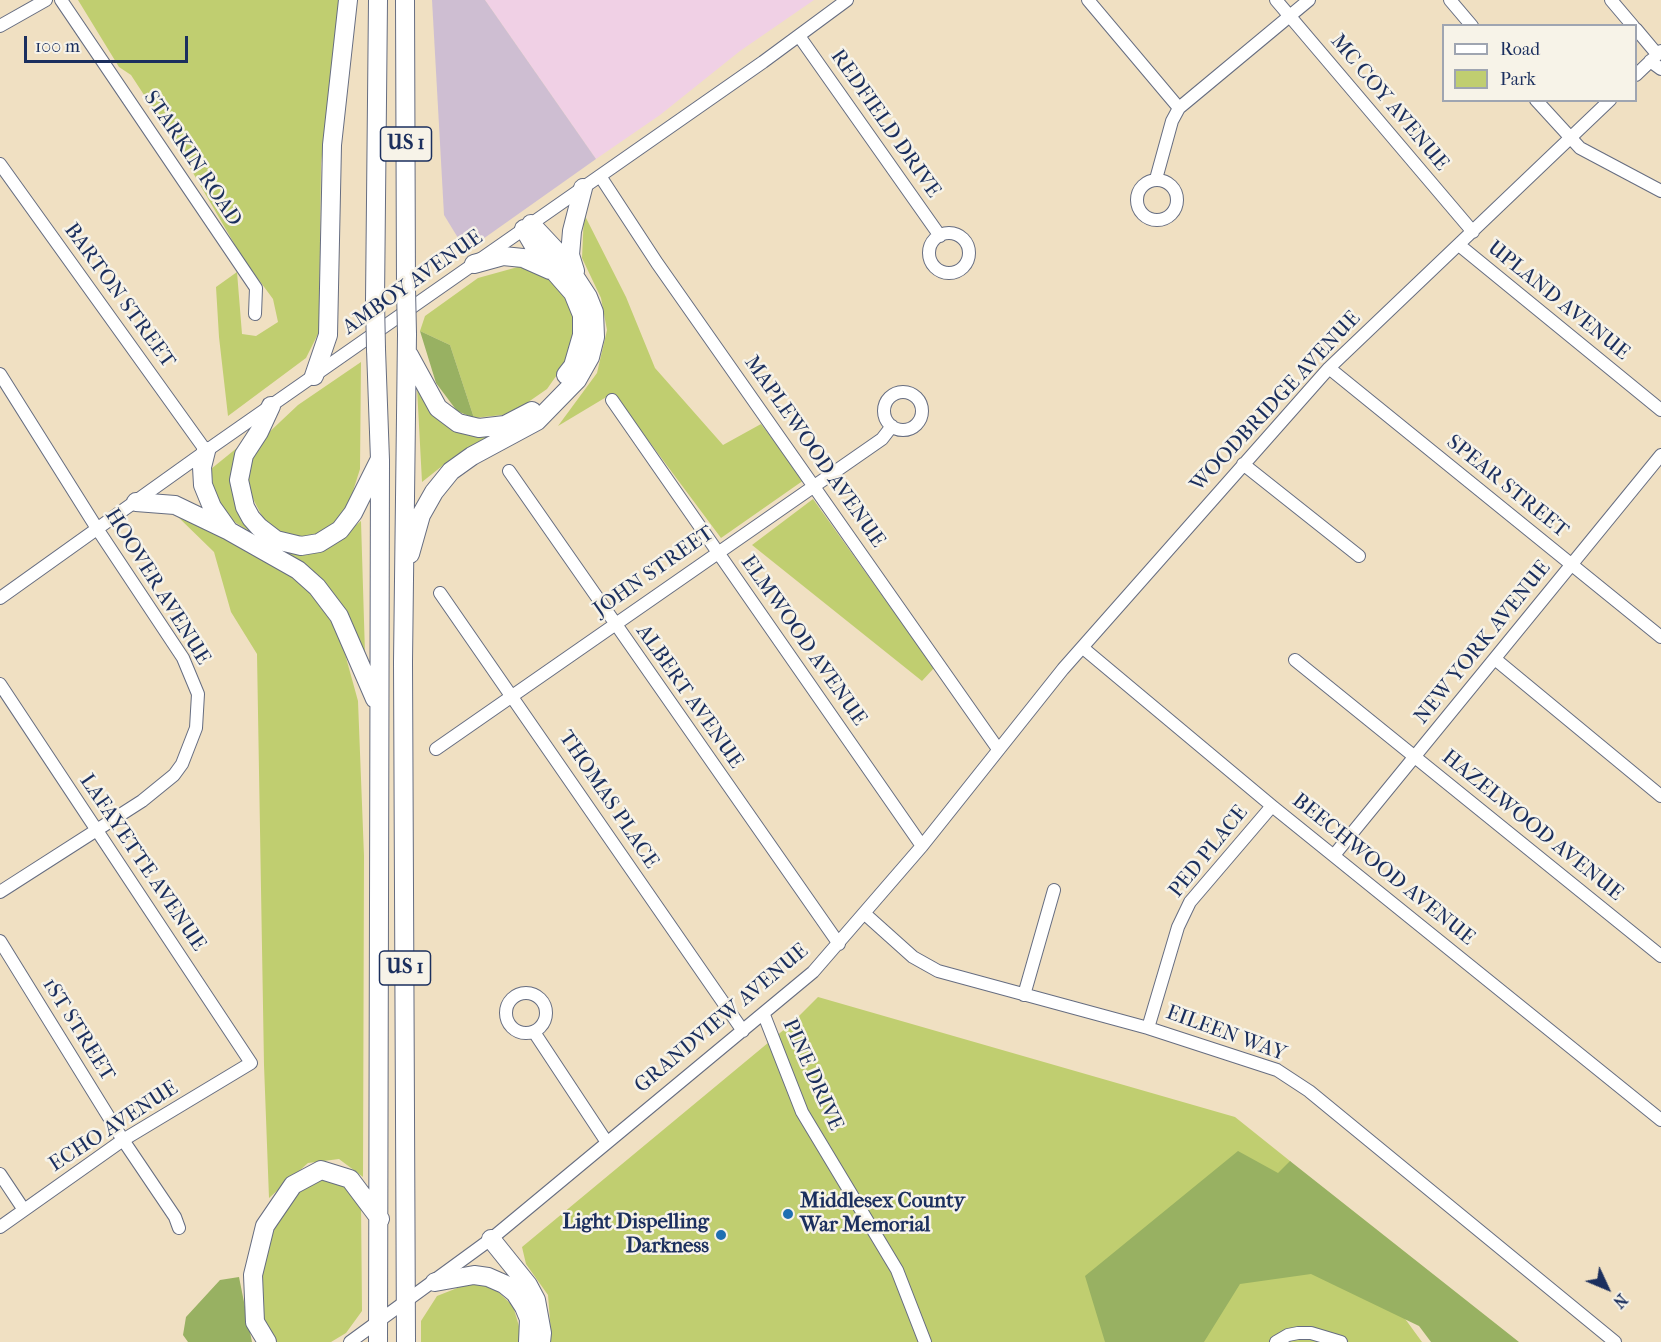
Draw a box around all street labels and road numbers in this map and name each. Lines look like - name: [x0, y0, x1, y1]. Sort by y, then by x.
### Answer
- street label: MC COY AVENUE: [1325, 30, 1453, 176]
- street label: REDFIELD DRIVE: [824, 45, 946, 203]
- street label: STARKIN ROAD: [137, 87, 247, 231]
- road number: US 1: [380, 127, 432, 161]
- street label: BARTON STREET: [58, 219, 180, 373]
- street label: AMBOY AVENUE: [338, 225, 488, 341]
- street label: UPLAND AVENUE: [1482, 236, 1634, 366]
- street label: WOODBRIDGE AVENUE: [1186, 306, 1366, 498]
- street label: MAPLEWOOD AVENUE: [738, 351, 890, 553]
- street label: SPEAR STREET: [1441, 430, 1573, 544]
- street label: HOOVER AVENUE: [99, 504, 215, 670]
- street label: JOHN STREET: [589, 521, 719, 623]
- street label: ELMWOOD AVENUE: [735, 551, 871, 731]
- street label: NEW YORK AVENUE: [1409, 556, 1557, 730]
- street label: ALBERT AVENUE: [630, 620, 748, 774]
- street label: THOMAS PLACE: [553, 726, 663, 874]
- street label: HAZELWOOD AVENUE: [1436, 745, 1628, 907]
- street label: LAFAYETTE AVENUE: [73, 770, 211, 956]
- street label: BEECHWOOD AVENUE: [1287, 789, 1479, 951]
- street label: PED PLACE: [1164, 801, 1254, 903]
- street label: GRANDVIEW AVENUE: [630, 939, 814, 1099]
- road number: US 1: [380, 951, 430, 985]
- street label: 1ST STREET: [36, 974, 120, 1086]
- street label: EILEEN WAY: [1162, 1001, 1290, 1067]
- street label: PINE DRIVE: [776, 1015, 848, 1135]
- street label: ECHO AVENUE: [45, 1076, 183, 1178]

